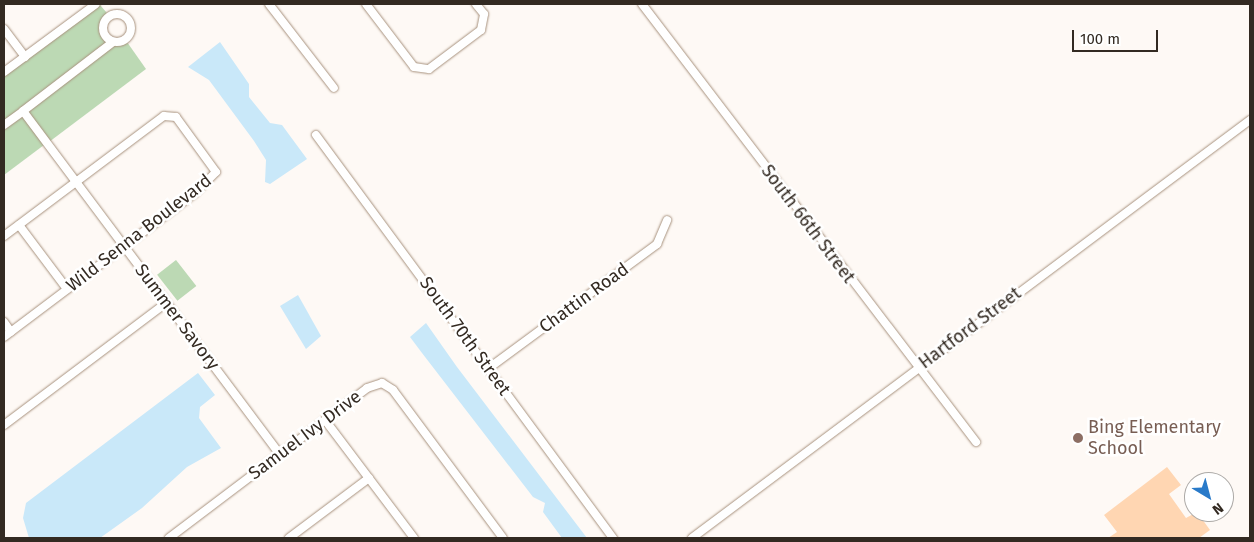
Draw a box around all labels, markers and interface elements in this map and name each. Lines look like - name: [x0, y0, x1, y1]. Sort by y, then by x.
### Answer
- scale bar: [1074, 20, 1160, 52]
- text: 100 m: [1080, 30, 1120, 48]
- street label: South 66th Street: [757, 161, 859, 287]
- street label: Wild Senna Boulevard: [62, 170, 216, 296]
- street label: Chattin Road: [535, 258, 633, 338]
- street label: Summer Savory: [130, 260, 224, 374]
- street label: South 70th Street: [415, 273, 515, 399]
- street label: Hartford Street: [915, 282, 1025, 374]
- street label: Samuel Ivy Drive: [244, 386, 366, 484]
- place label: Bing Elementary School: [1088, 417, 1221, 459]
- marker: Bing Elementary School: [1072, 432, 1084, 444]
- north arrow: [1184, 472, 1234, 522]
- text: N: [1209, 499, 1227, 518]

